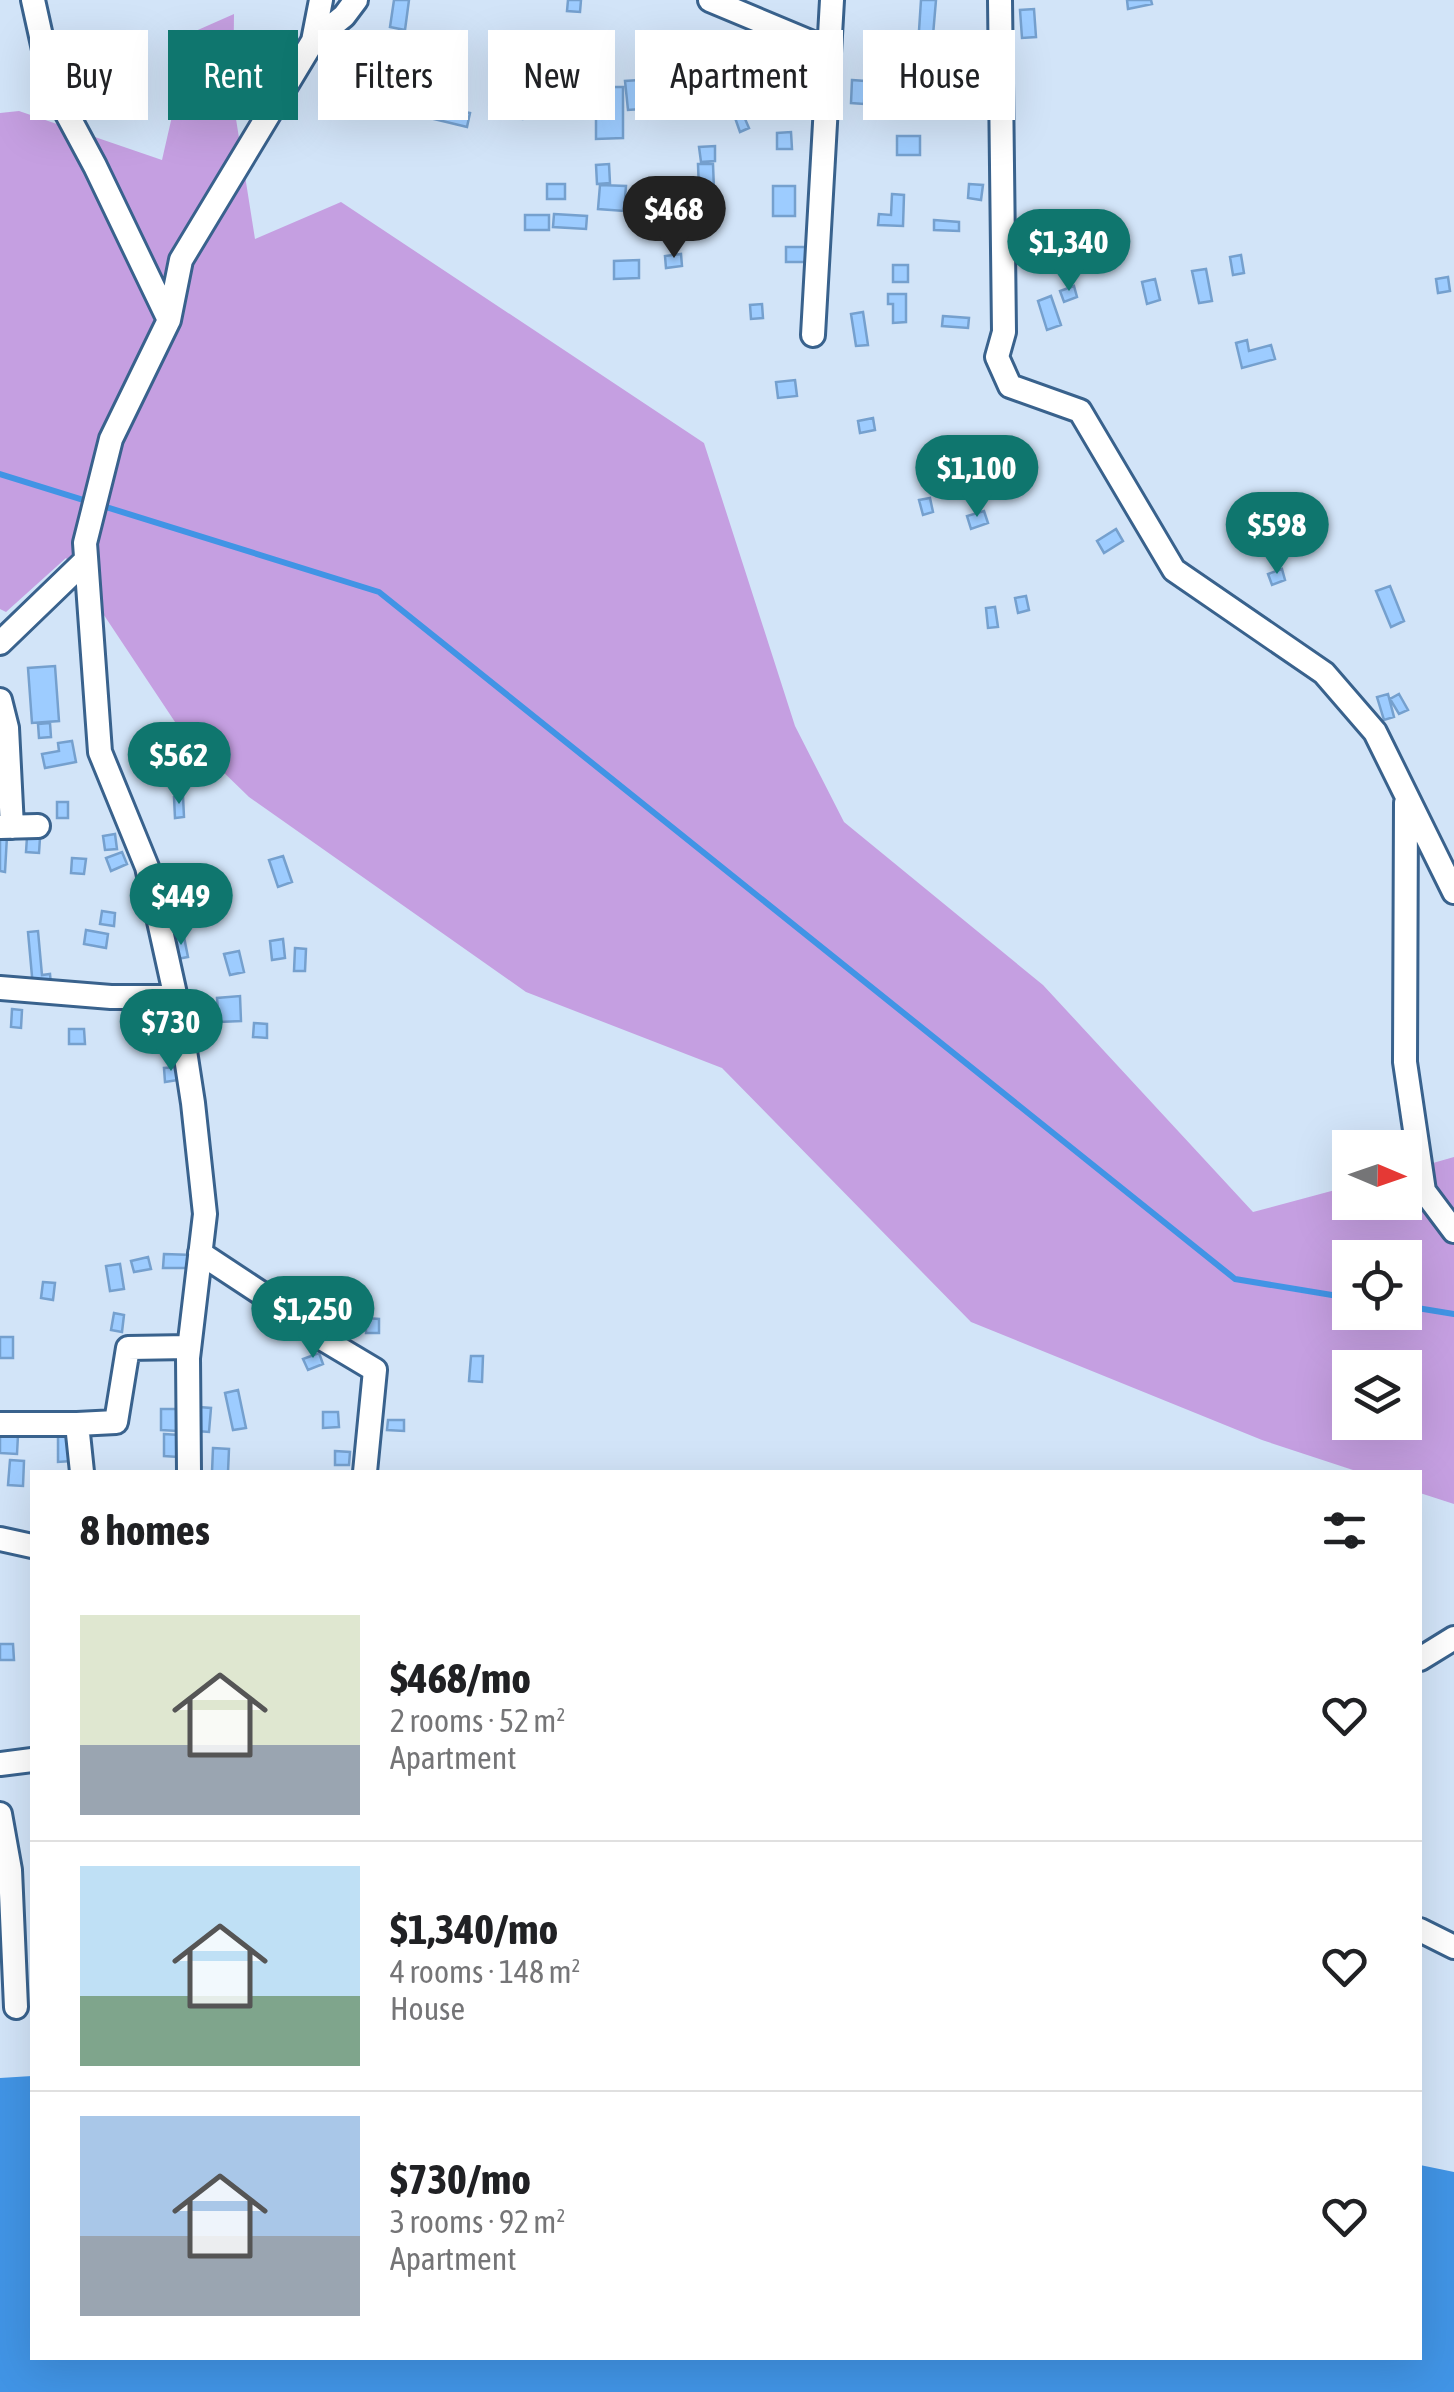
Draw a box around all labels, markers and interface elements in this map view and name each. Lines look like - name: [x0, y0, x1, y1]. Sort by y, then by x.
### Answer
- chip: Buy: [30, 30, 148, 120]
- chip: Rent: [168, 30, 298, 120]
- chip: Filters: [318, 30, 468, 120]
- chip: New: [488, 30, 615, 120]
- chip: Apartment: [635, 30, 843, 120]
- chip: House: [863, 30, 1015, 120]
- pin: $468: [615, 176, 733, 261]
- text: $468: [645, 190, 703, 227]
- pin: $1,340: [988, 209, 1150, 294]
- text: $1,340: [1029, 223, 1109, 260]
- pin: $1,100: [896, 435, 1058, 520]
- text: $1,100: [937, 449, 1017, 486]
- pin: $598: [1218, 492, 1336, 577]
- text: $598: [1248, 506, 1306, 543]
- pin: $562: [120, 722, 238, 807]
- text: $562: [150, 736, 208, 773]
- pin: $449: [122, 863, 240, 948]
- text: $449: [152, 877, 210, 914]
- pin: $730: [112, 989, 230, 1074]
- text: $730: [142, 1003, 200, 1040]
- north arrow: [1332, 1130, 1422, 1220]
- map controls: [1332, 1130, 1422, 1440]
- button: locate: [1332, 1240, 1422, 1330]
- pin: $1,250: [232, 1276, 394, 1361]
- text: $1,250: [273, 1290, 353, 1327]
- button: layers: [1332, 1350, 1422, 1440]
- icon: filters: [1317, 1503, 1372, 1558]
- text: 8 homes: [80, 1506, 210, 1554]
- text: $468/mo: [390, 1654, 531, 1702]
- icon: home: [160, 1655, 280, 1775]
- icon: heart: [1317, 1688, 1372, 1743]
- text: 2 rooms · 52 m²: [390, 1702, 565, 1739]
- text: Apartment: [390, 1739, 516, 1776]
- text: $1,340/mo: [390, 1905, 558, 1953]
- icon: home: [160, 1906, 280, 2026]
- icon: heart: [1317, 1939, 1372, 1994]
- text: 4 rooms · 148 m²: [390, 1953, 580, 1990]
- text: House: [390, 1990, 465, 2027]
- text: $730/mo: [390, 2155, 531, 2203]
- icon: home: [160, 2156, 280, 2276]
- icon: heart: [1317, 2189, 1372, 2244]
- text: 3 rooms · 92 m²: [390, 2203, 565, 2240]
- text: Apartment: [390, 2240, 516, 2277]

